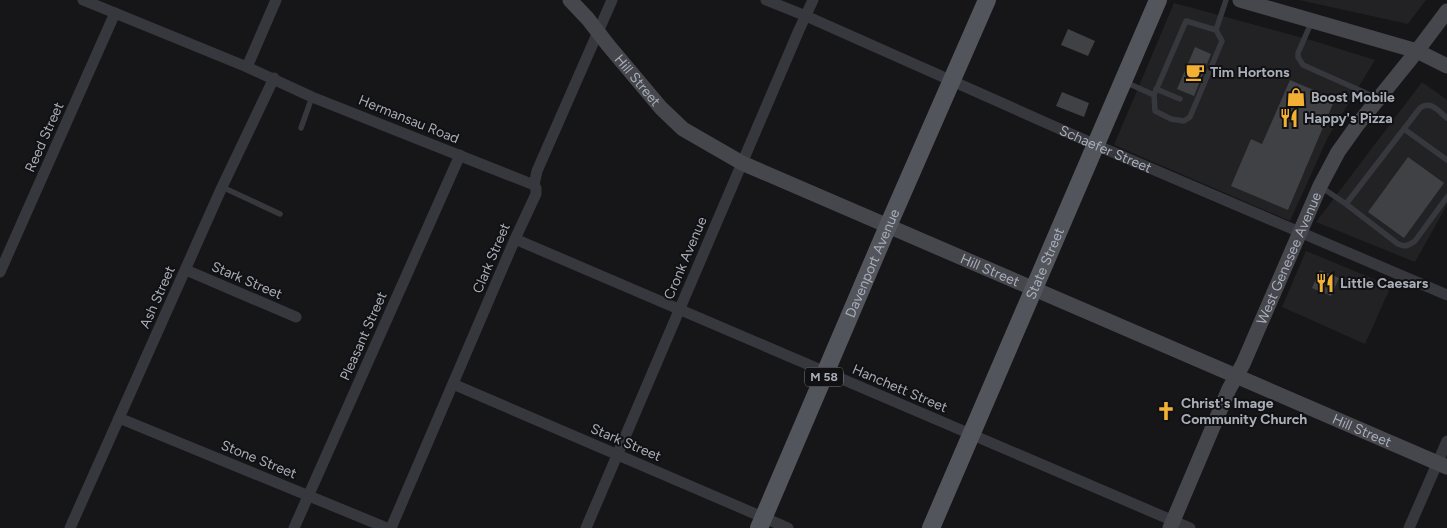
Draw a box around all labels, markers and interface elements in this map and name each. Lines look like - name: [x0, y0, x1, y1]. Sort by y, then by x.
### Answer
- street label: Hill Street: [611, 51, 664, 110]
- cafe icon: Tim Hortons: [1184, 61, 1206, 83]
- place label: Tim Hortons: [1210, 64, 1290, 81]
- shop icon: Boost Mobile: [1285, 86, 1307, 108]
- place label: Boost Mobile: [1311, 89, 1395, 106]
- street label: Hermansau Road: [356, 92, 462, 147]
- street label: Reed Street: [21, 100, 67, 175]
- restaurant icon: Happy's Pizza: [1278, 107, 1300, 129]
- place label: Happy's Pizza: [1304, 110, 1393, 127]
- street label: Schaefer Street: [1057, 122, 1154, 177]
- street label: West Genesee Avenue: [1253, 189, 1325, 327]
- street label: Davenport Avenue: [842, 206, 904, 320]
- street label: Cronk Avenue: [660, 214, 711, 302]
- street label: Clark Street: [469, 221, 514, 296]
- street label: State Street: [1022, 225, 1068, 302]
- street label: Hill Street: [958, 250, 1022, 291]
- street label: Stark Street: [209, 258, 285, 303]
- street label: Ash Street: [136, 263, 179, 331]
- restaurant icon: Little Caesars: [1314, 272, 1336, 294]
- place label: Little Caesars: [1340, 275, 1429, 292]
- street label: Pleasant Street: [336, 289, 391, 383]
- street label: Hanchett Street: [850, 361, 950, 416]
- road number: M 58: [805, 368, 843, 387]
- place label: Christ's Image Community Church: [1181, 395, 1307, 428]
- church icon: Christ's Image Community Church: [1155, 400, 1177, 422]
- street label: Hill Street: [1330, 411, 1394, 451]
- street label: Stark Street: [588, 420, 664, 465]
- street label: Stone Street: [218, 437, 299, 482]

